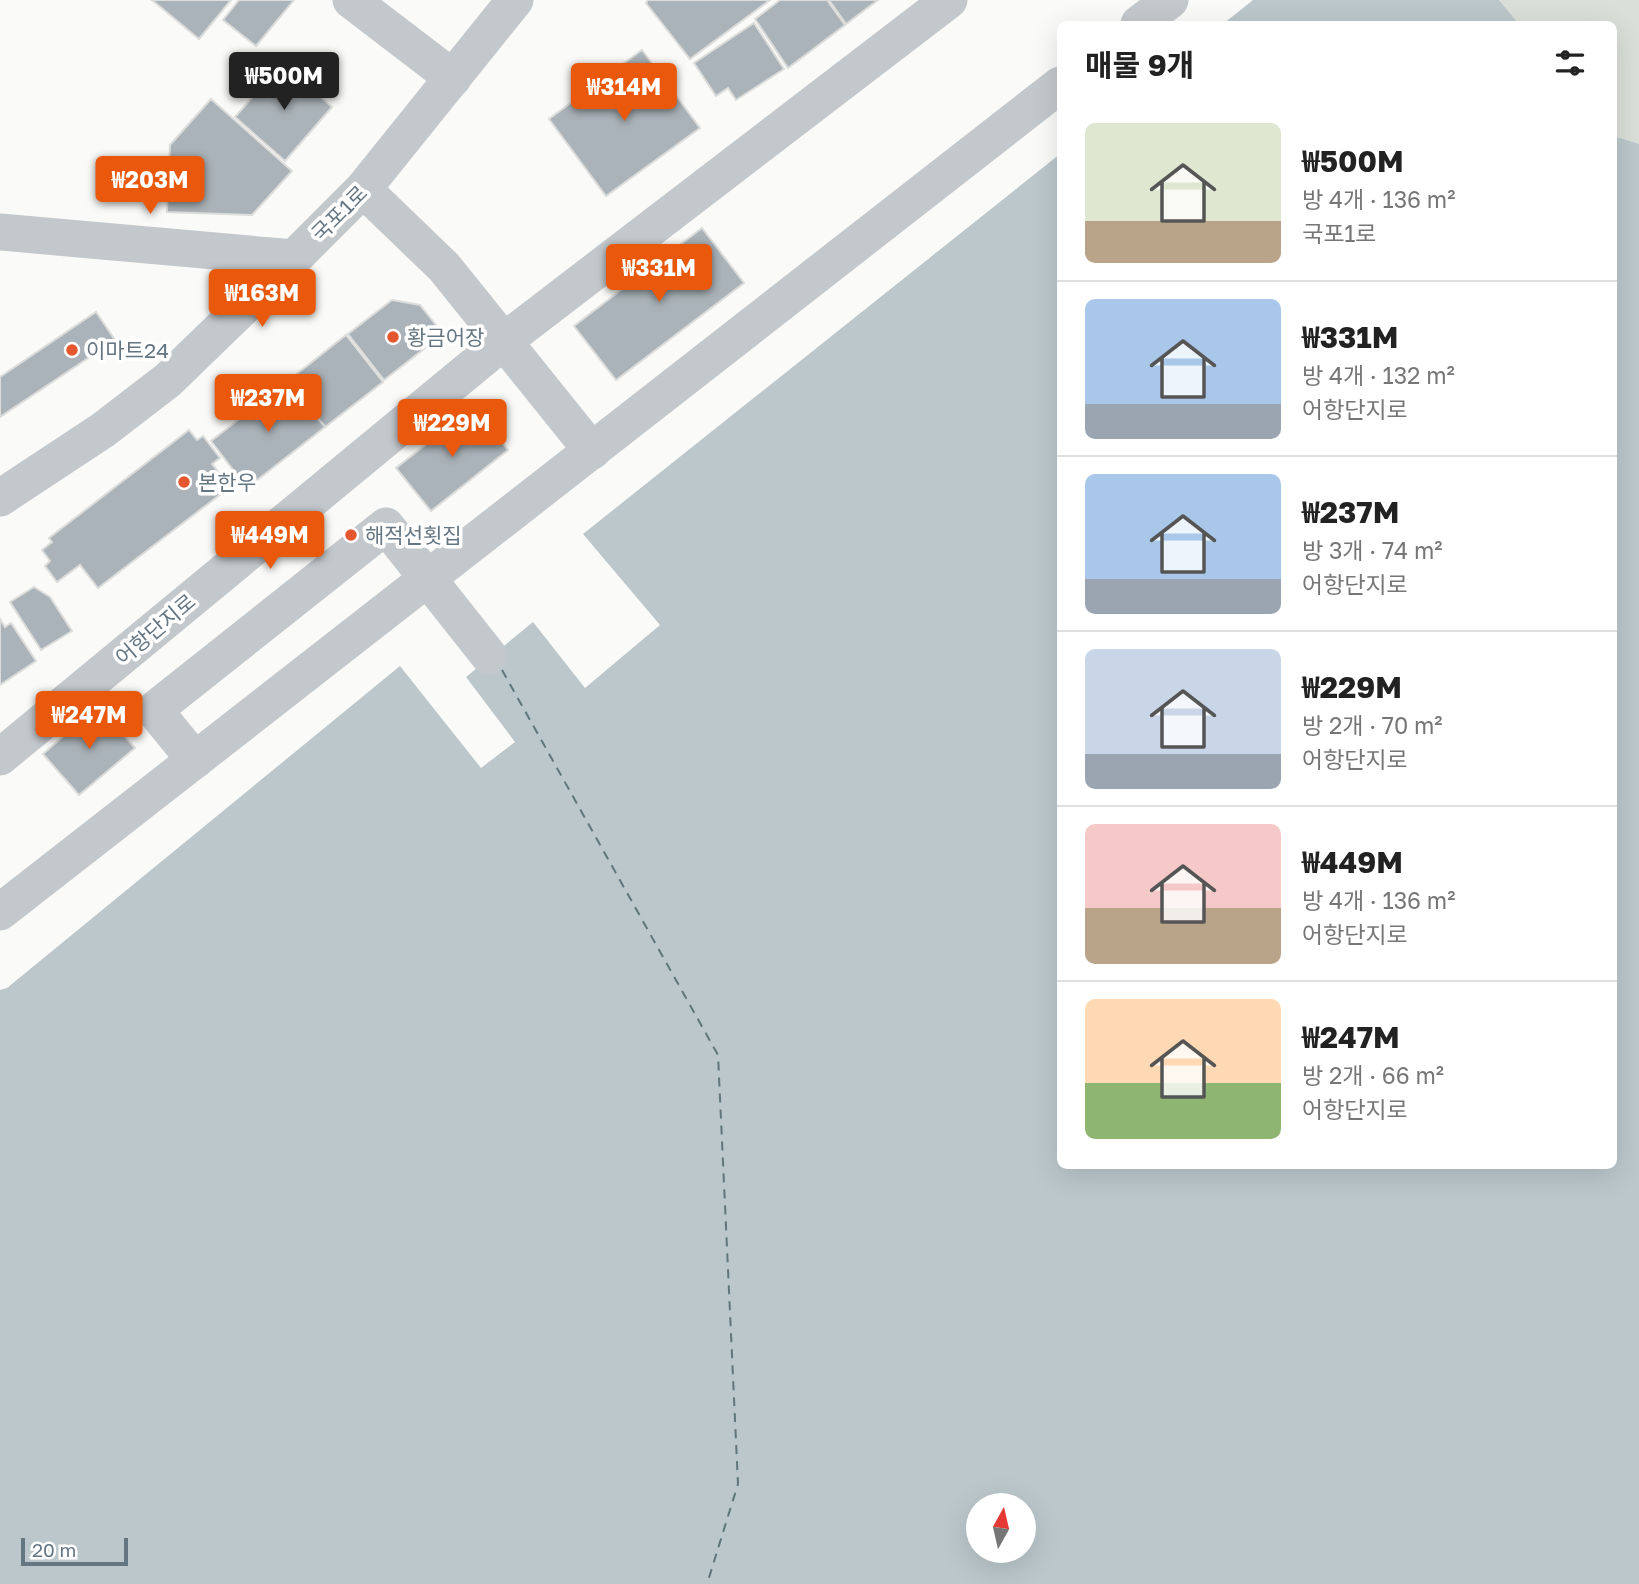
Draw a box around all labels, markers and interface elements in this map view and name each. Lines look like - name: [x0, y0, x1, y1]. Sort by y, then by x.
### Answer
- icon: filters: [1551, 44, 1589, 82]
- text: 매물 9개: [1085, 47, 1194, 83]
- pin: ₩500M: [235, 52, 333, 112]
- text: ₩500M: [245, 61, 323, 89]
- pin: ₩314M: [575, 64, 673, 123]
- text: ₩314M: [587, 72, 661, 100]
- text: ₩500M: [1302, 143, 1404, 179]
- icon: home: [1141, 151, 1225, 235]
- pin: ₩203M: [101, 156, 199, 216]
- text: ₩203M: [111, 165, 189, 193]
- street label: 국포1로: [306, 180, 372, 246]
- text: 방 4개 · 136 m²: [1302, 185, 1455, 213]
- text: 국포1로: [1302, 219, 1377, 247]
- pin: ₩331M: [610, 244, 708, 304]
- text: ₩331M: [622, 253, 696, 281]
- pin: ₩163M: [213, 270, 311, 329]
- text: ₩163M: [225, 278, 299, 306]
- text: ₩331M: [1302, 319, 1398, 355]
- place label: 황금어장: [407, 324, 484, 350]
- icon: home: [1141, 327, 1225, 411]
- marker: 황금어장: [385, 329, 401, 345]
- place label: 이마트24: [86, 337, 169, 363]
- marker: 이마트24: [64, 342, 80, 358]
- text: 방 4개 · 132 m²: [1302, 361, 1455, 389]
- pin: ₩237M: [219, 374, 317, 434]
- text: ₩237M: [231, 383, 305, 411]
- text: 어항단지로: [1302, 395, 1408, 423]
- pin: ₩229M: [403, 400, 501, 459]
- text: ₩229M: [414, 408, 490, 436]
- place label: 본한우: [198, 469, 256, 495]
- marker: 본한우: [176, 474, 192, 490]
- text: ₩237M: [1302, 494, 1399, 530]
- icon: home: [1141, 502, 1225, 586]
- pin: ₩449M: [221, 512, 319, 571]
- text: ₩449M: [231, 520, 309, 548]
- place label: 해적선횟집: [365, 522, 462, 548]
- marker: 해적선횟집: [343, 527, 359, 543]
- text: 방 3개 · 74 m²: [1302, 536, 1443, 564]
- text: 어항단지로: [1302, 570, 1408, 598]
- street label: 어항단지로: [110, 588, 200, 670]
- text: ₩229M: [1302, 669, 1402, 705]
- icon: home: [1141, 677, 1225, 761]
- pin: ₩247M: [40, 692, 138, 751]
- text: ₩247M: [52, 700, 126, 728]
- text: 방 2개 · 70 m²: [1302, 711, 1443, 739]
- text: 어항단지로: [1302, 745, 1408, 773]
- text: ₩449M: [1302, 844, 1403, 880]
- icon: home: [1141, 852, 1225, 936]
- text: 방 4개 · 136 m²: [1302, 886, 1455, 914]
- text: 어항단지로: [1302, 920, 1408, 948]
- text: ₩247M: [1302, 1019, 1400, 1055]
- icon: home: [1141, 1027, 1225, 1111]
- text: 방 2개 · 66 m²: [1302, 1061, 1444, 1089]
- text: 어항단지로: [1302, 1095, 1408, 1123]
- north arrow: [966, 1493, 1036, 1563]
- map controls: [966, 1493, 1036, 1563]
- scale bar: [21, 1535, 128, 1567]
- text: 20 m: [32, 1538, 76, 1561]

